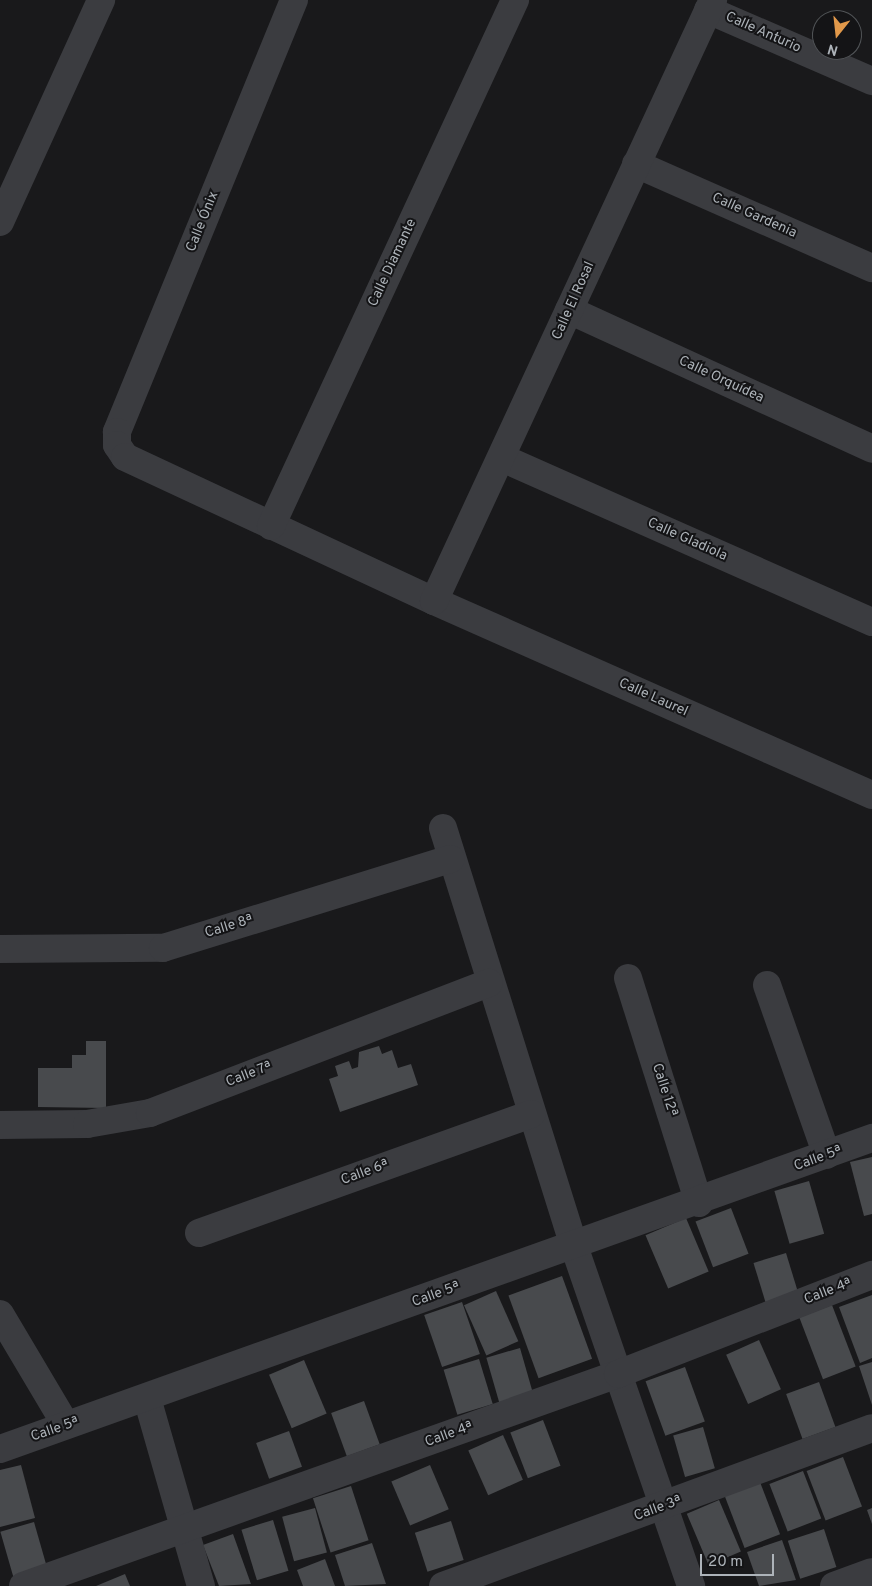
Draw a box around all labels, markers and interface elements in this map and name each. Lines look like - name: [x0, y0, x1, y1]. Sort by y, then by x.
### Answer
- street label: Calle Anturio: [722, 9, 804, 57]
- north arrow: [812, 10, 862, 60]
- text: N: [826, 39, 840, 58]
- street label: Calle Ónix: [183, 189, 223, 255]
- street label: Calle Gardenia: [709, 190, 799, 242]
- street label: Calle Diamante: [365, 216, 421, 310]
- street label: Calle El Rosal: [549, 259, 599, 343]
- street label: Calle Orquídea: [676, 353, 766, 407]
- street label: Calle Gladiola: [644, 515, 730, 565]
- street label: Calle Laurel: [616, 675, 690, 721]
- street label: Calle 8ª: [203, 912, 255, 942]
- street label: Calle 7ª: [223, 1059, 275, 1091]
- street label: Calle 12ª: [648, 1061, 680, 1119]
- street label: Calle 5ª: [792, 1143, 844, 1175]
- street label: Calle 6ª: [339, 1157, 391, 1189]
- street label: Calle 4ª: [802, 1275, 854, 1309]
- street label: Calle 5ª: [410, 1279, 462, 1311]
- street label: Calle 5ª: [29, 1414, 81, 1446]
- street label: Calle 4ª: [423, 1419, 475, 1451]
- street label: Calle 3ª: [632, 1493, 684, 1525]
- scale bar: [702, 1544, 776, 1576]
- text: 20 m: [708, 1553, 743, 1572]

